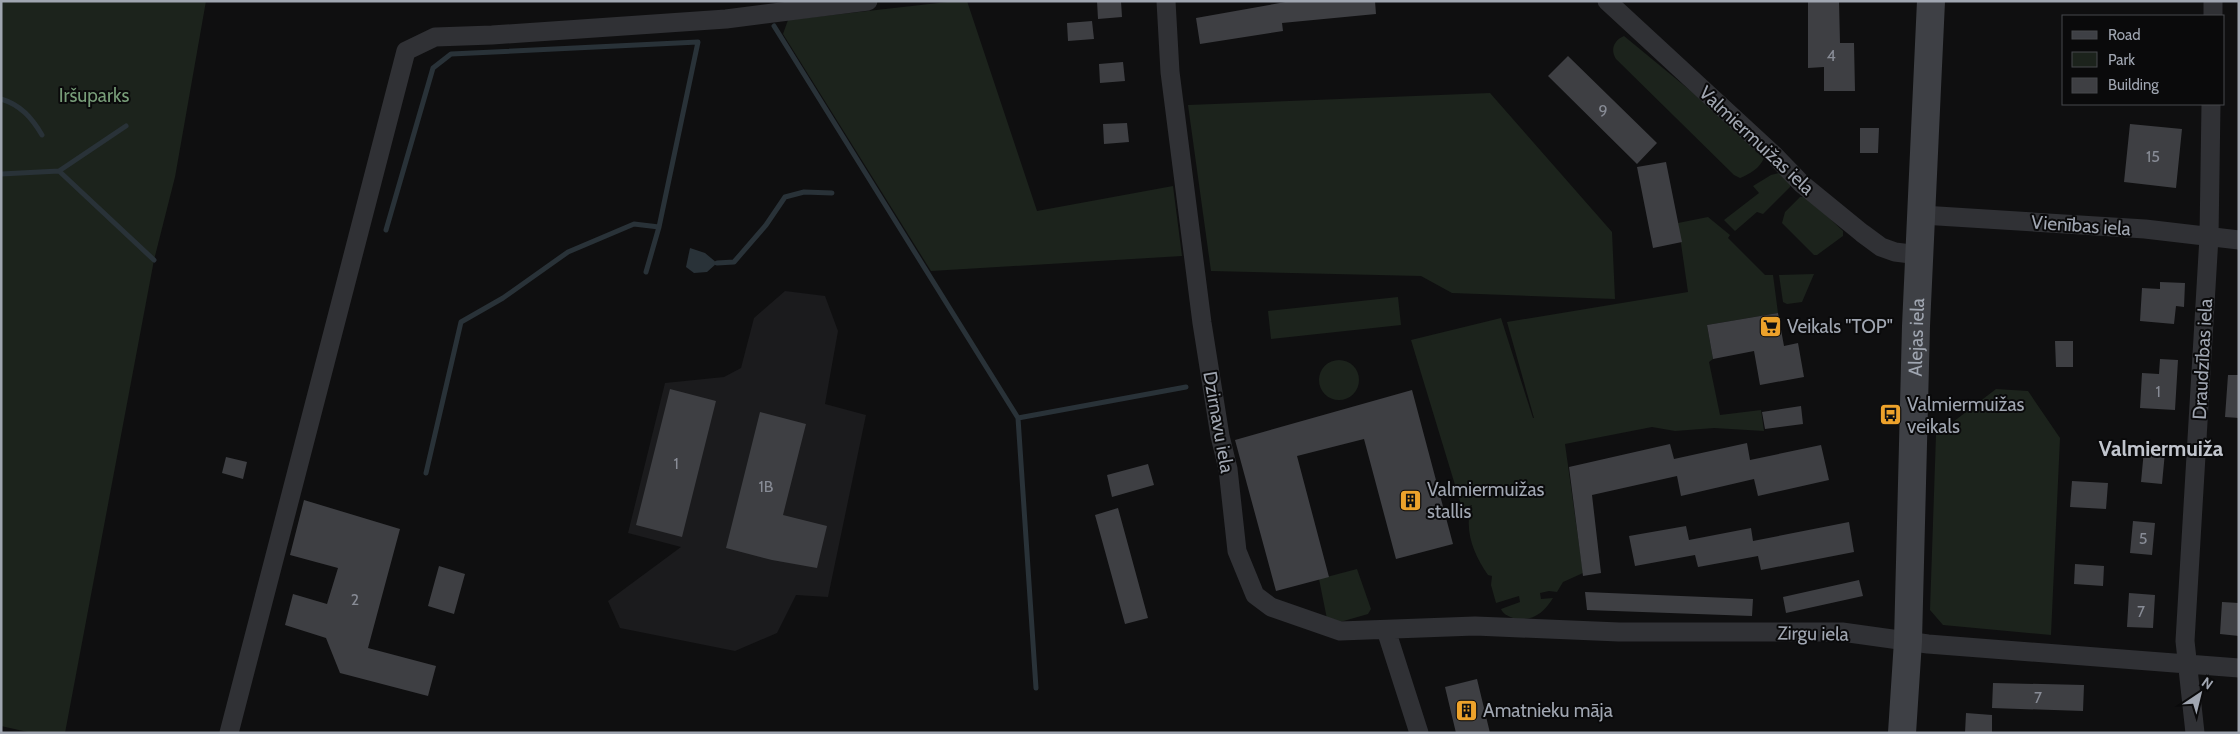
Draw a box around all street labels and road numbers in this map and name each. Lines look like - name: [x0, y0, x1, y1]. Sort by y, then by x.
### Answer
- street label: Valmiermuižas iela: [1694, 81, 1819, 200]
- street label: Vienības iela: [2030, 211, 2132, 240]
- street label: Alejas iela: [1904, 298, 1929, 377]
- street label: Draudzības iela: [2188, 298, 2217, 420]
- street label: Dzirnavu iela: [1198, 369, 1239, 475]
- street label: Zirgu iela: [1777, 621, 1849, 646]

